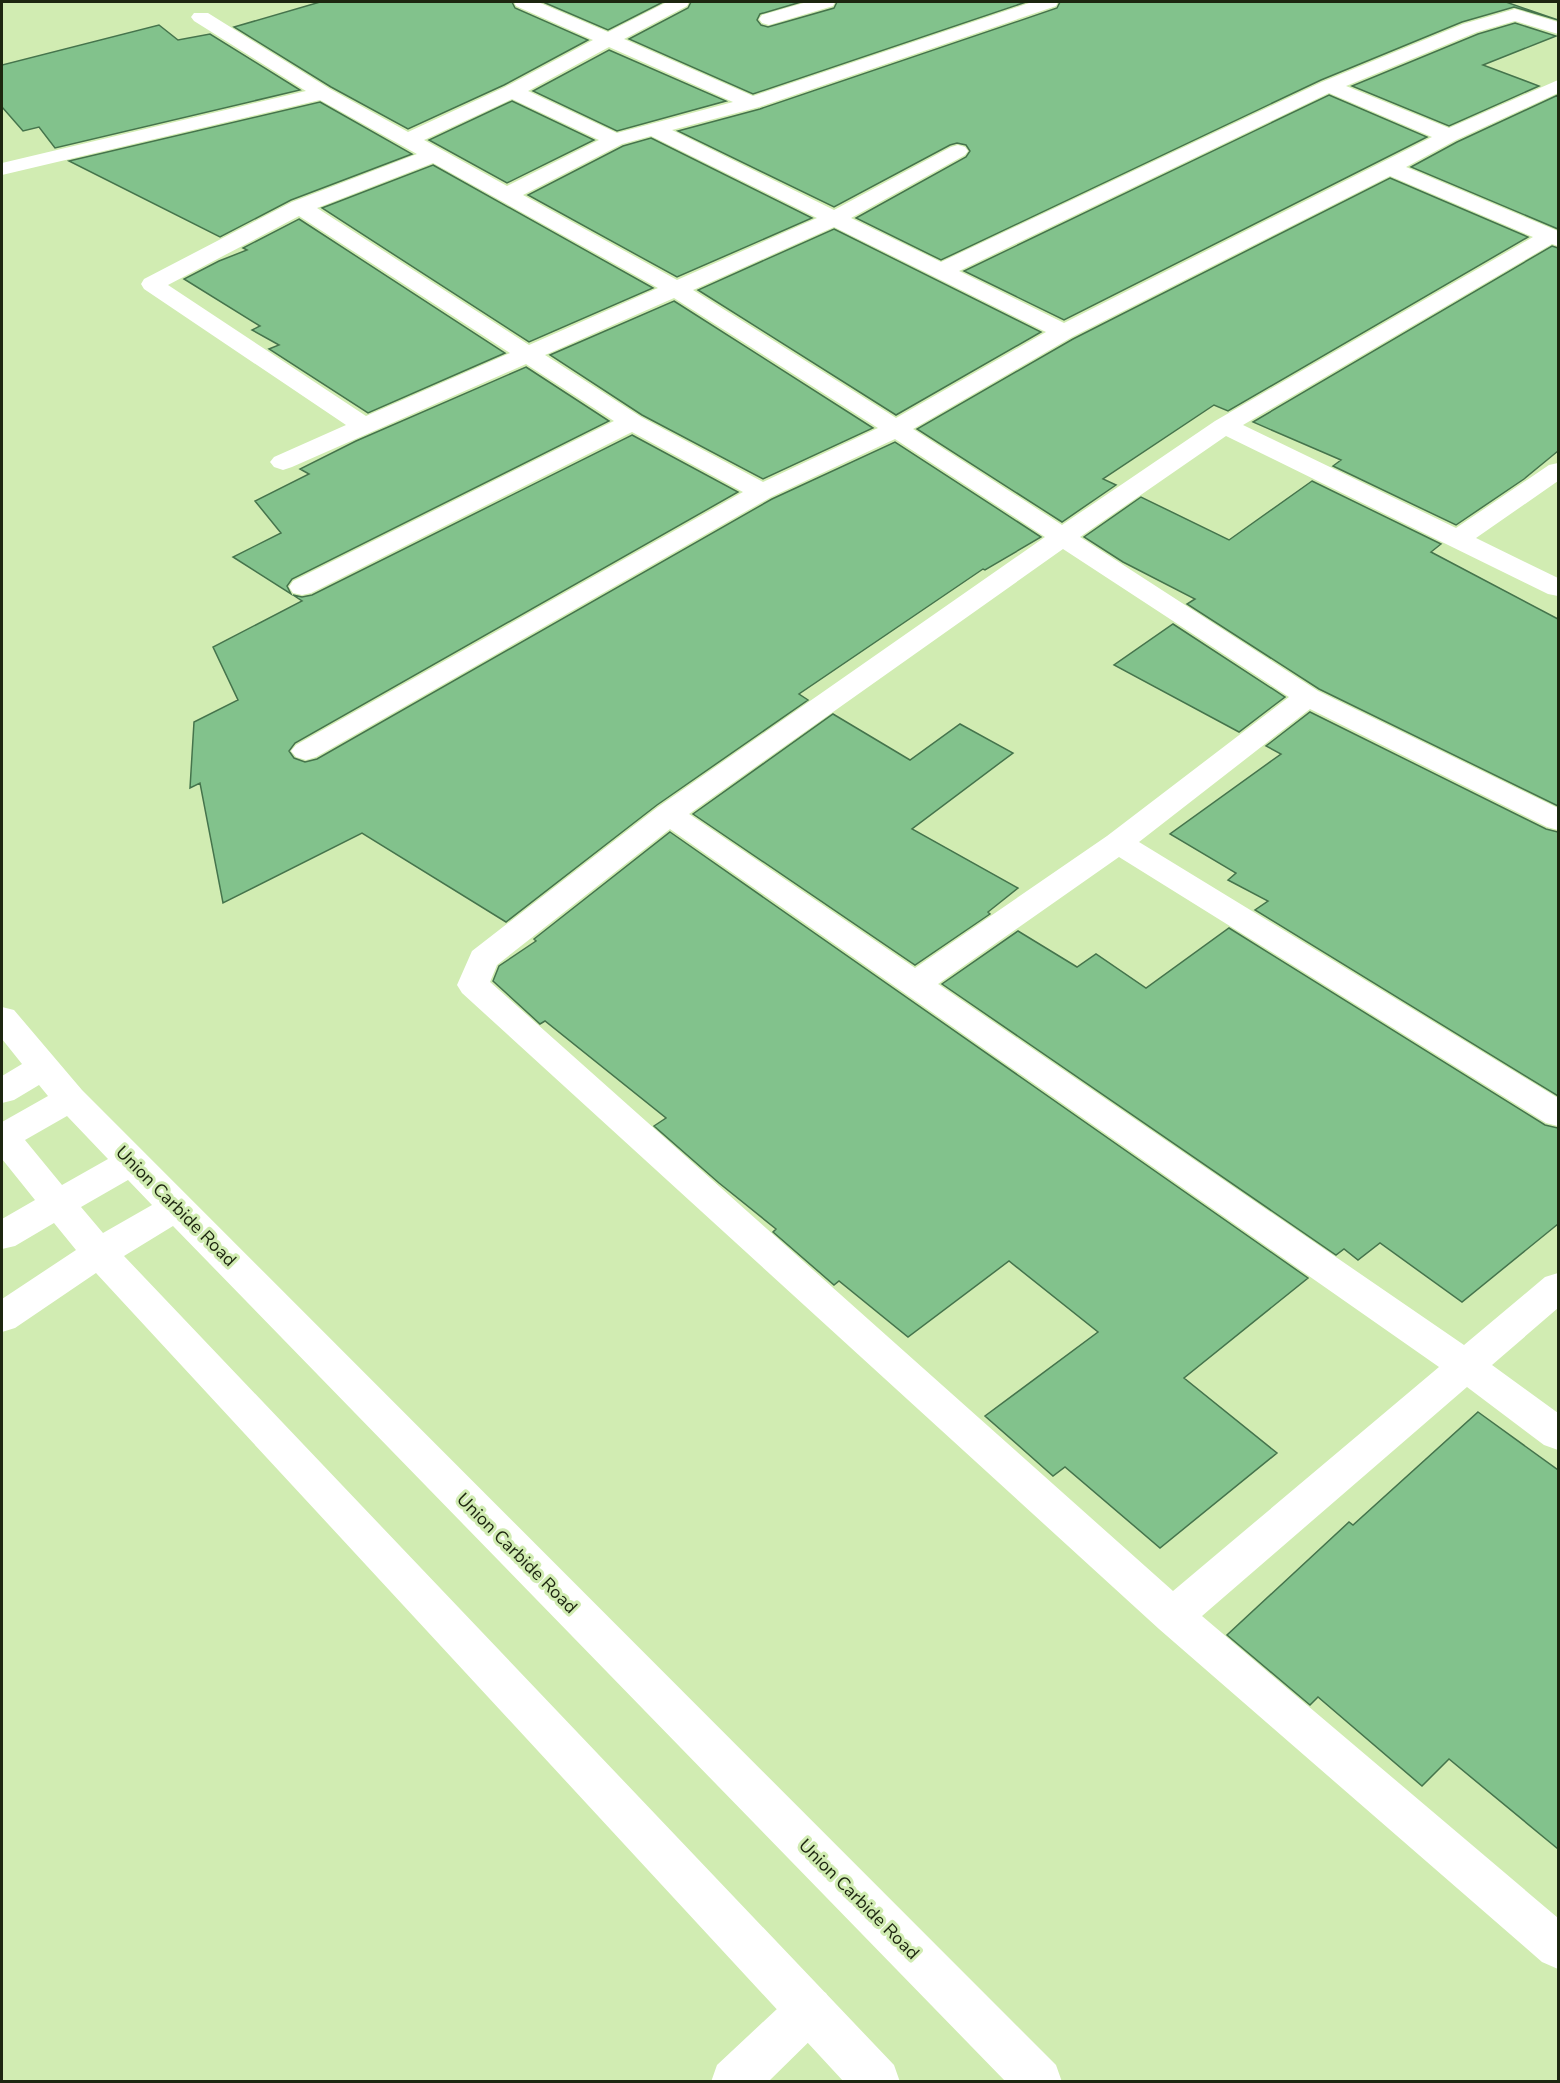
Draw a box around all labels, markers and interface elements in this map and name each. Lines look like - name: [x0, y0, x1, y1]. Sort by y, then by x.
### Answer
- street label: Union Carbide Road: [110, 1140, 242, 1272]
- street label: Union Carbide Road: [451, 1487, 583, 1619]
- street label: Union Carbide Road: [793, 1833, 925, 1965]

